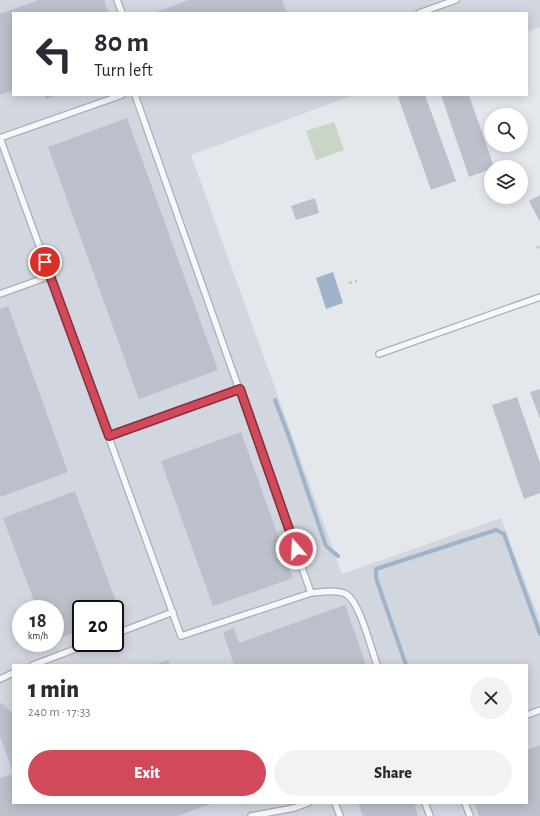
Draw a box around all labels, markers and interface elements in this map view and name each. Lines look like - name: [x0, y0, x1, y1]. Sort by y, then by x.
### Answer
- icon: left: [28, 28, 80, 80]
- text: 80 m: [94, 29, 149, 57]
- text: Turn left: [94, 62, 153, 80]
- map controls: [484, 108, 528, 204]
- button: search: [484, 108, 528, 152]
- button: layers: [484, 160, 528, 204]
- pin: [28, 245, 62, 279]
- icon: arrive: [34, 251, 56, 273]
- position arrow: [275, 528, 317, 570]
- speed limit sign: 20: [72, 600, 124, 652]
- text: 18: [29, 611, 47, 631]
- text: km/h: [28, 631, 48, 641]
- button: close: [470, 677, 512, 719]
- text: 1 min: [28, 678, 79, 702]
- text: 240 m · 17:33: [28, 706, 90, 719]
- button: Exit: [28, 750, 266, 796]
- button: Share: [274, 750, 512, 796]

